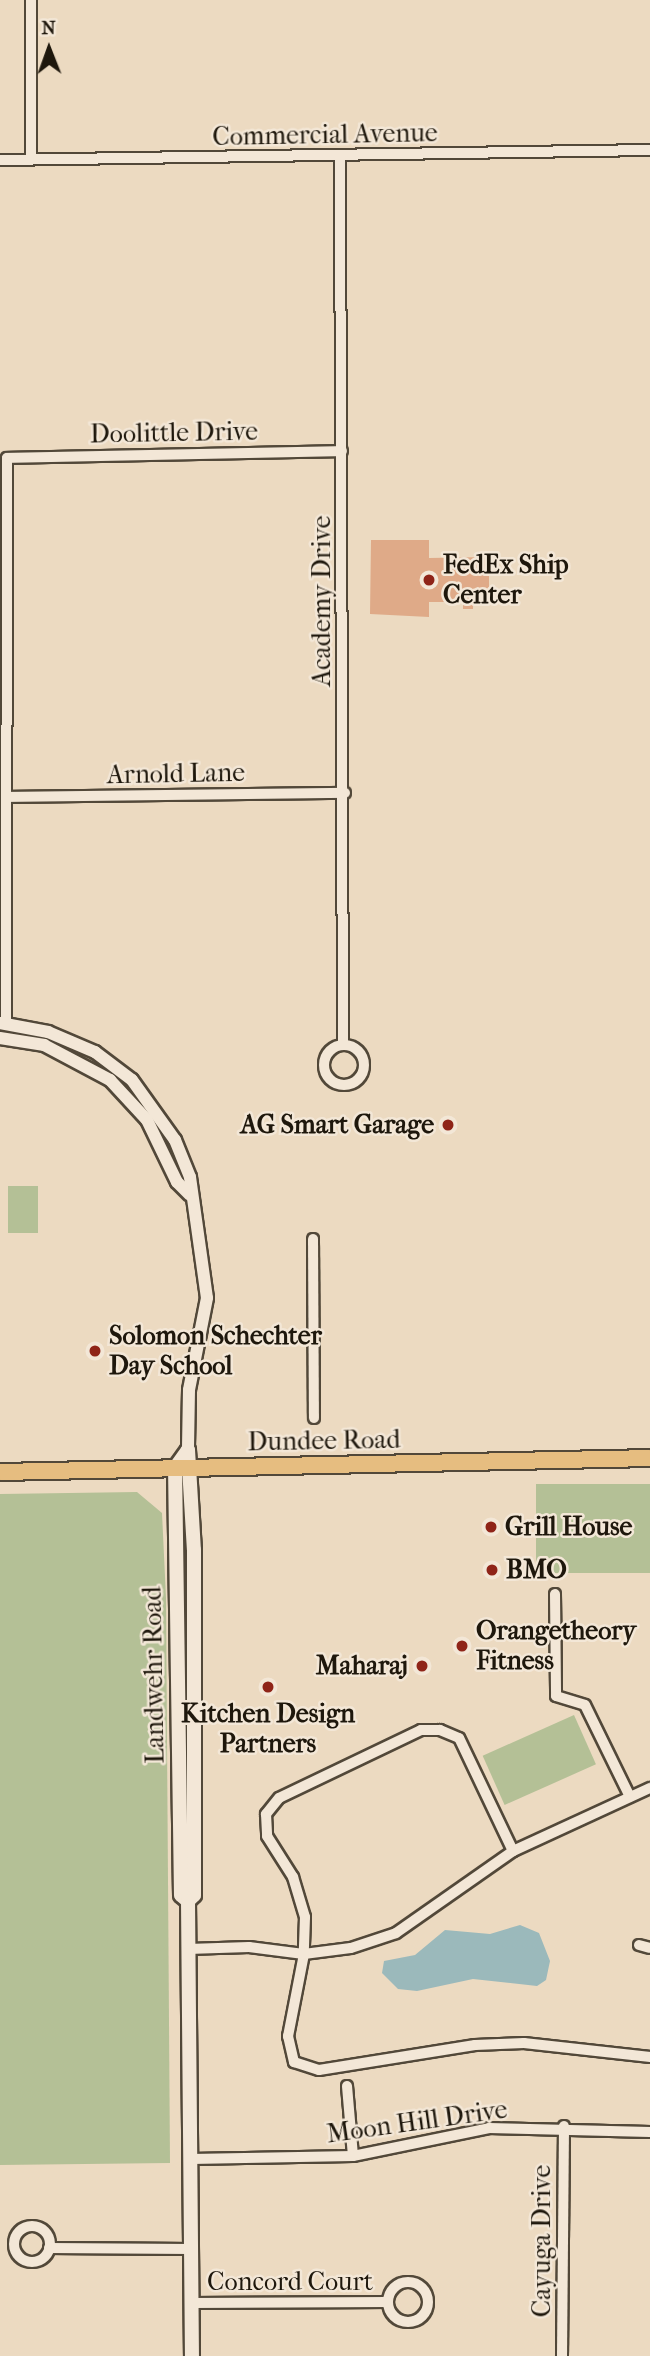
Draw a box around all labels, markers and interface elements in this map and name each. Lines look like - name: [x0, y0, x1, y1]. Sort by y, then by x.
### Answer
- north arrow: [14, 14, 84, 84]
- text: N: [41, 17, 56, 39]
- street label: Commercial Avenue: [212, 117, 438, 153]
- street label: Doolittle Drive: [90, 416, 258, 450]
- street label: Academy Drive: [306, 515, 338, 687]
- place label: FedEx Ship Center: [443, 549, 569, 610]
- marker: FedEx Ship Center: [421, 572, 437, 588]
- street label: Arnold Lane: [107, 757, 245, 791]
- place label: AG Smart Garage: [240, 1109, 434, 1141]
- marker: AG Smart Garage: [440, 1117, 456, 1133]
- place label: Solomon Schechter Day School: [109, 1320, 322, 1382]
- marker: Solomon Schechter Day School: [87, 1343, 103, 1359]
- street label: Dundee Road: [247, 1424, 401, 1458]
- place label: Grill House: [505, 1511, 632, 1543]
- marker: Grill House: [483, 1519, 499, 1535]
- place label: BMO: [506, 1554, 567, 1586]
- marker: BMO: [484, 1562, 500, 1578]
- street label: Landwehr Road: [137, 1586, 171, 1764]
- place label: Orangetheory Fitness: [476, 1615, 636, 1676]
- marker: Orangetheory Fitness: [454, 1638, 470, 1654]
- place label: Maharaj: [316, 1650, 408, 1682]
- marker: Maharaj: [414, 1658, 430, 1674]
- marker: Kitchen Design Partners: [260, 1679, 276, 1695]
- place label: Kitchen Design Partners: [181, 1698, 355, 1760]
- street label: Moon Hill Drive: [325, 2094, 509, 2150]
- street label: Cayuga Drive: [526, 2165, 558, 2317]
- street label: Concord Court: [207, 2266, 373, 2298]

